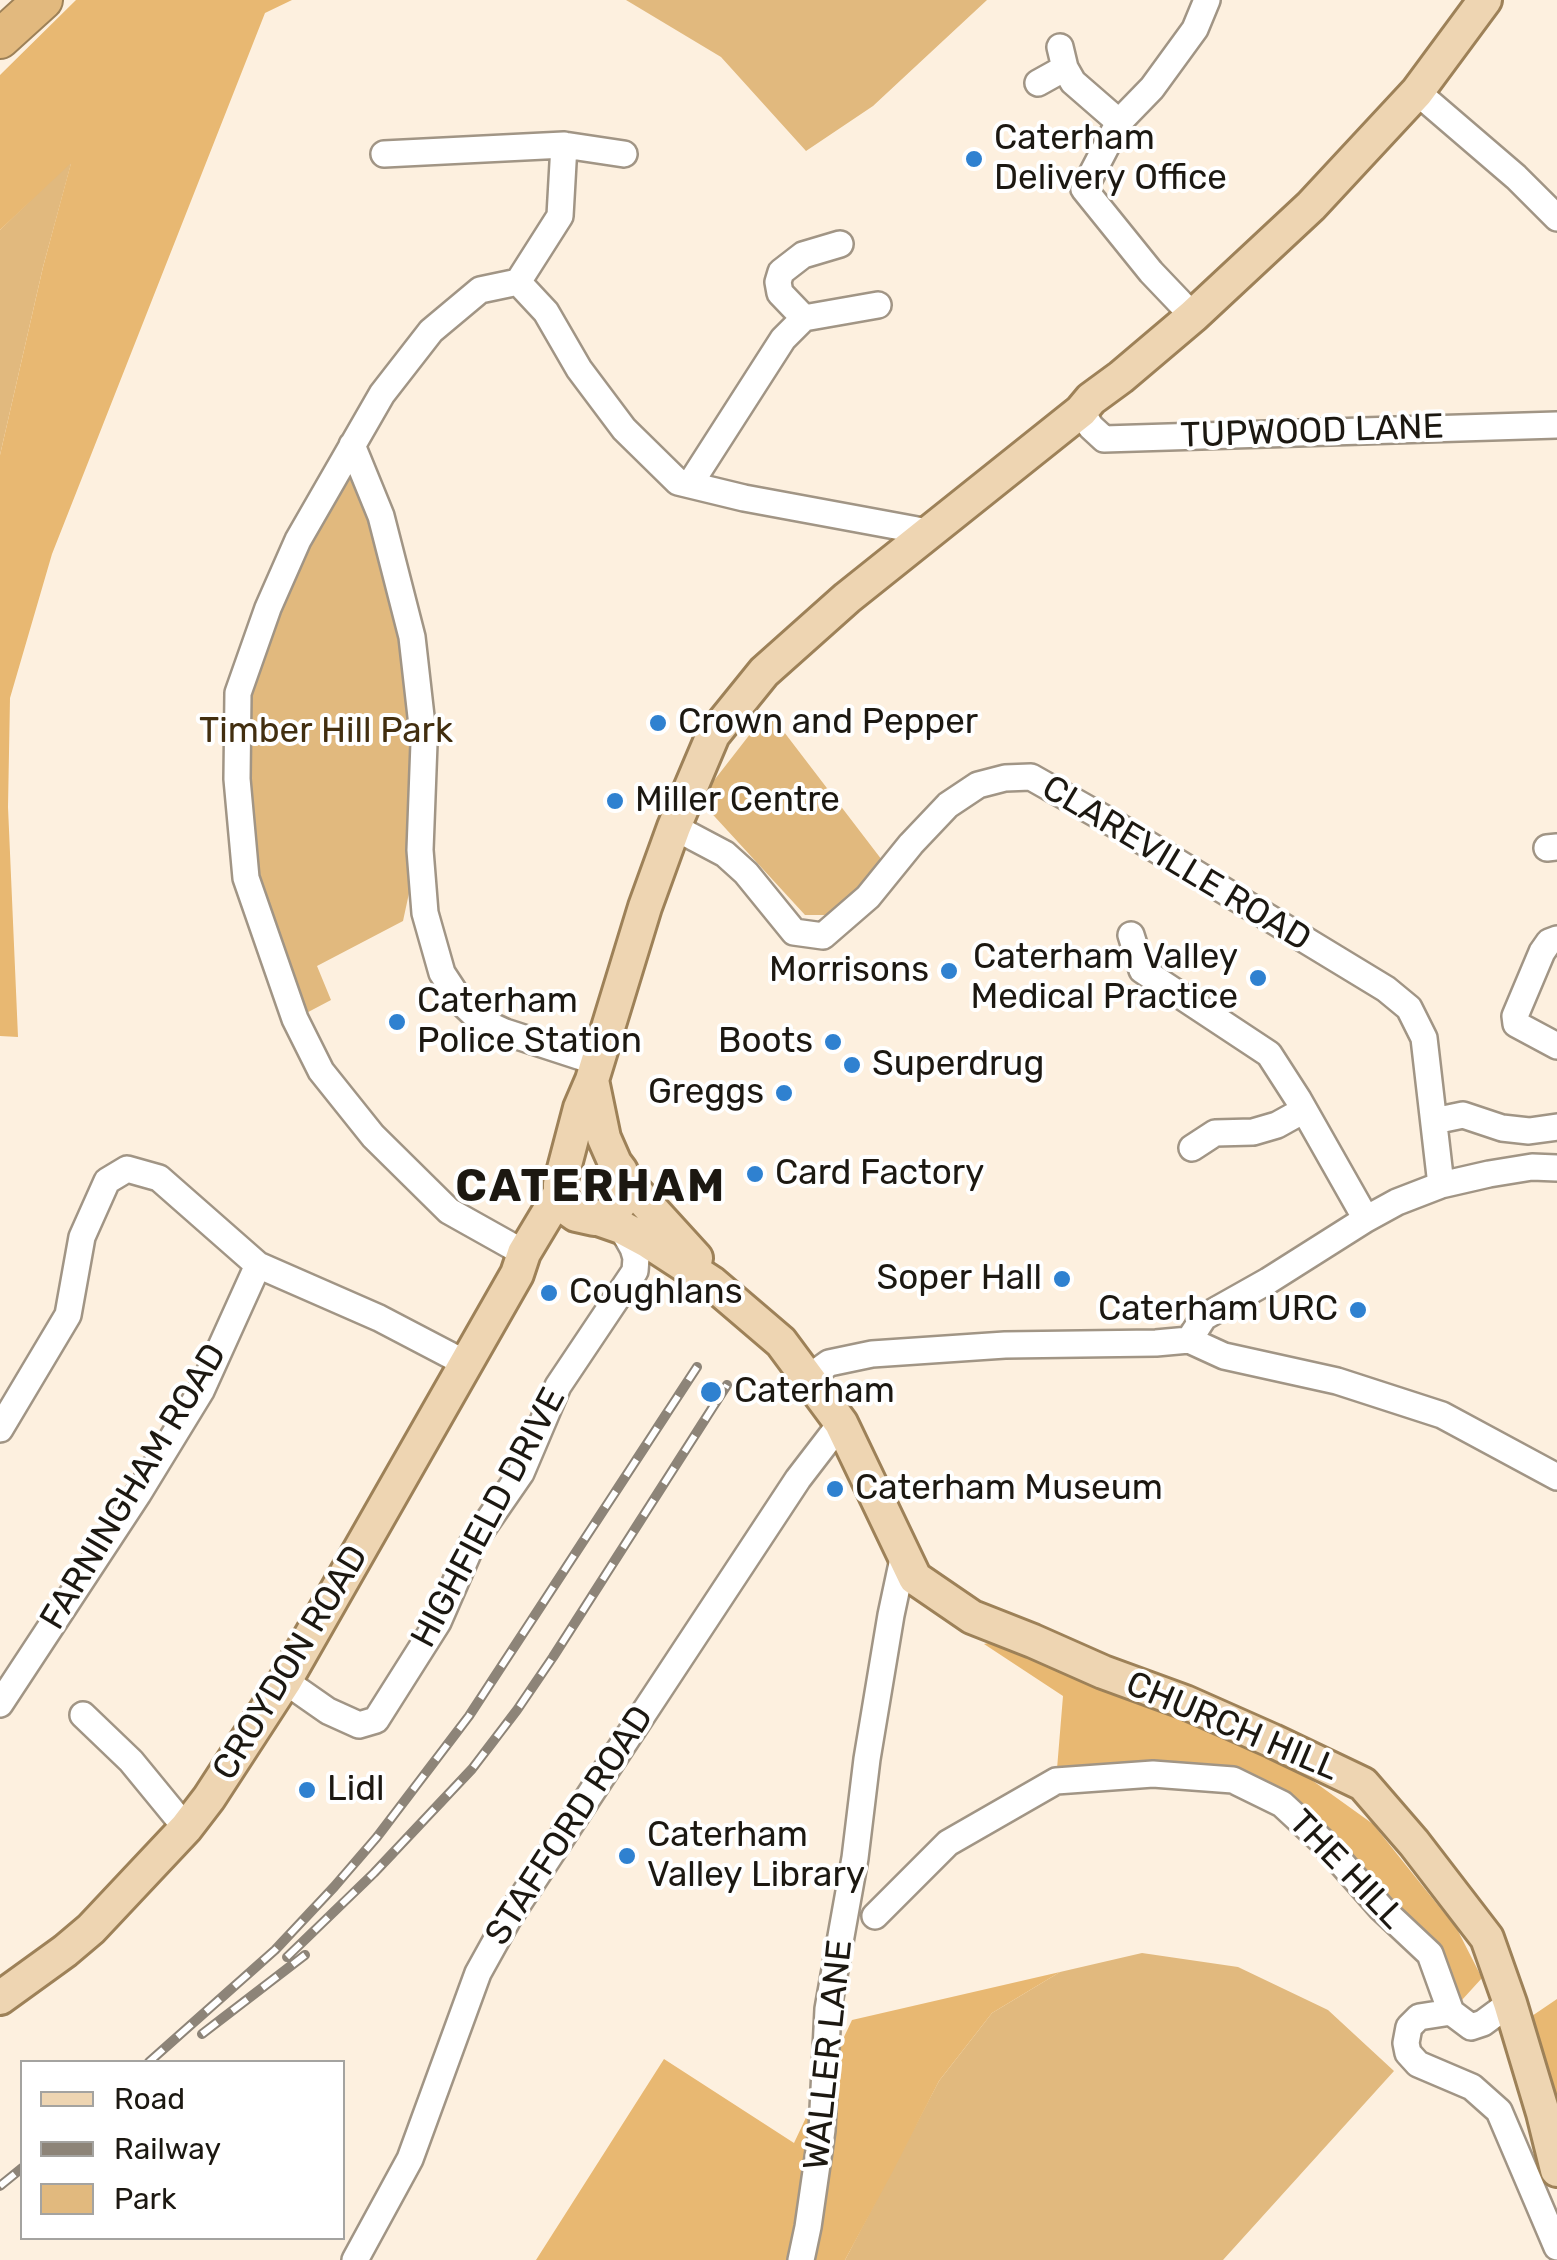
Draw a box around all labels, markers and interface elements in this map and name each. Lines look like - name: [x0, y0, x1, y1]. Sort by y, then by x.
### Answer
- place label: Caterham Delivery Office: [994, 118, 1227, 200]
- marker: Caterham Delivery Office: [963, 148, 985, 170]
- street label: TUPWOOD LANE: [1180, 406, 1444, 458]
- place label: Crown and Pepper: [678, 702, 978, 744]
- park label: Timber Hill Park: [199, 711, 453, 753]
- marker: Crown and Pepper: [647, 712, 669, 734]
- street label: CLAREVILLE ROAD: [1034, 767, 1318, 961]
- place label: Miller Centre: [635, 780, 840, 822]
- marker: Miller Centre: [604, 790, 626, 812]
- place label: Caterham Valley Medical Practice: [970, 937, 1238, 1019]
- place label: Morrisons: [769, 950, 929, 992]
- marker: Morrisons: [938, 960, 960, 982]
- marker: Caterham Valley Medical Practice: [1247, 967, 1269, 989]
- place label: Caterham Police Station: [417, 981, 642, 1063]
- marker: Caterham Police Station: [386, 1011, 408, 1033]
- place label: Boots: [718, 1021, 813, 1063]
- marker: Boots: [822, 1031, 844, 1053]
- place label: Superdrug: [872, 1044, 1044, 1086]
- marker: Superdrug: [841, 1054, 863, 1076]
- place label: Greggs: [648, 1072, 764, 1114]
- marker: Greggs: [773, 1082, 795, 1104]
- place label: Card Factory: [775, 1153, 984, 1195]
- district label: CATERHAM: [455, 1161, 727, 1215]
- marker: Card Factory: [744, 1163, 766, 1185]
- place label: Soper Hall: [876, 1258, 1042, 1300]
- marker: Soper Hall: [1051, 1268, 1073, 1290]
- place label: Coughlans: [569, 1272, 743, 1314]
- marker: Coughlans: [538, 1282, 560, 1304]
- place label: Caterham URC: [1098, 1289, 1338, 1331]
- marker: Caterham URC: [1347, 1299, 1369, 1321]
- street label: FARNINGHAM ROAD: [32, 1337, 236, 1637]
- place label: Caterham: [734, 1371, 895, 1413]
- marker: Caterham: [698, 1379, 724, 1405]
- street label: HIGHFIELD DRIVE: [403, 1381, 575, 1655]
- place label: Caterham Museum: [855, 1468, 1163, 1510]
- marker: Caterham Museum: [824, 1478, 846, 1500]
- street label: CROYDON ROAD: [205, 1538, 377, 1788]
- street label: CHURCH HILL: [1120, 1663, 1344, 1791]
- street label: STAFFORD ROAD: [477, 1699, 663, 1953]
- place label: Lidl: [327, 1769, 385, 1811]
- marker: Lidl: [296, 1779, 318, 1801]
- street label: THE HILL: [1279, 1802, 1413, 1938]
- place label: Caterham Valley Library: [647, 1815, 865, 1897]
- marker: Caterham Valley Library: [616, 1845, 638, 1867]
- street label: WALLER LANE: [796, 1938, 862, 2172]
- legend: [20, 2060, 345, 2240]
- text: Road: [114, 2081, 185, 2117]
- text: Railway: [114, 2131, 221, 2167]
- text: Park: [114, 2181, 176, 2217]

